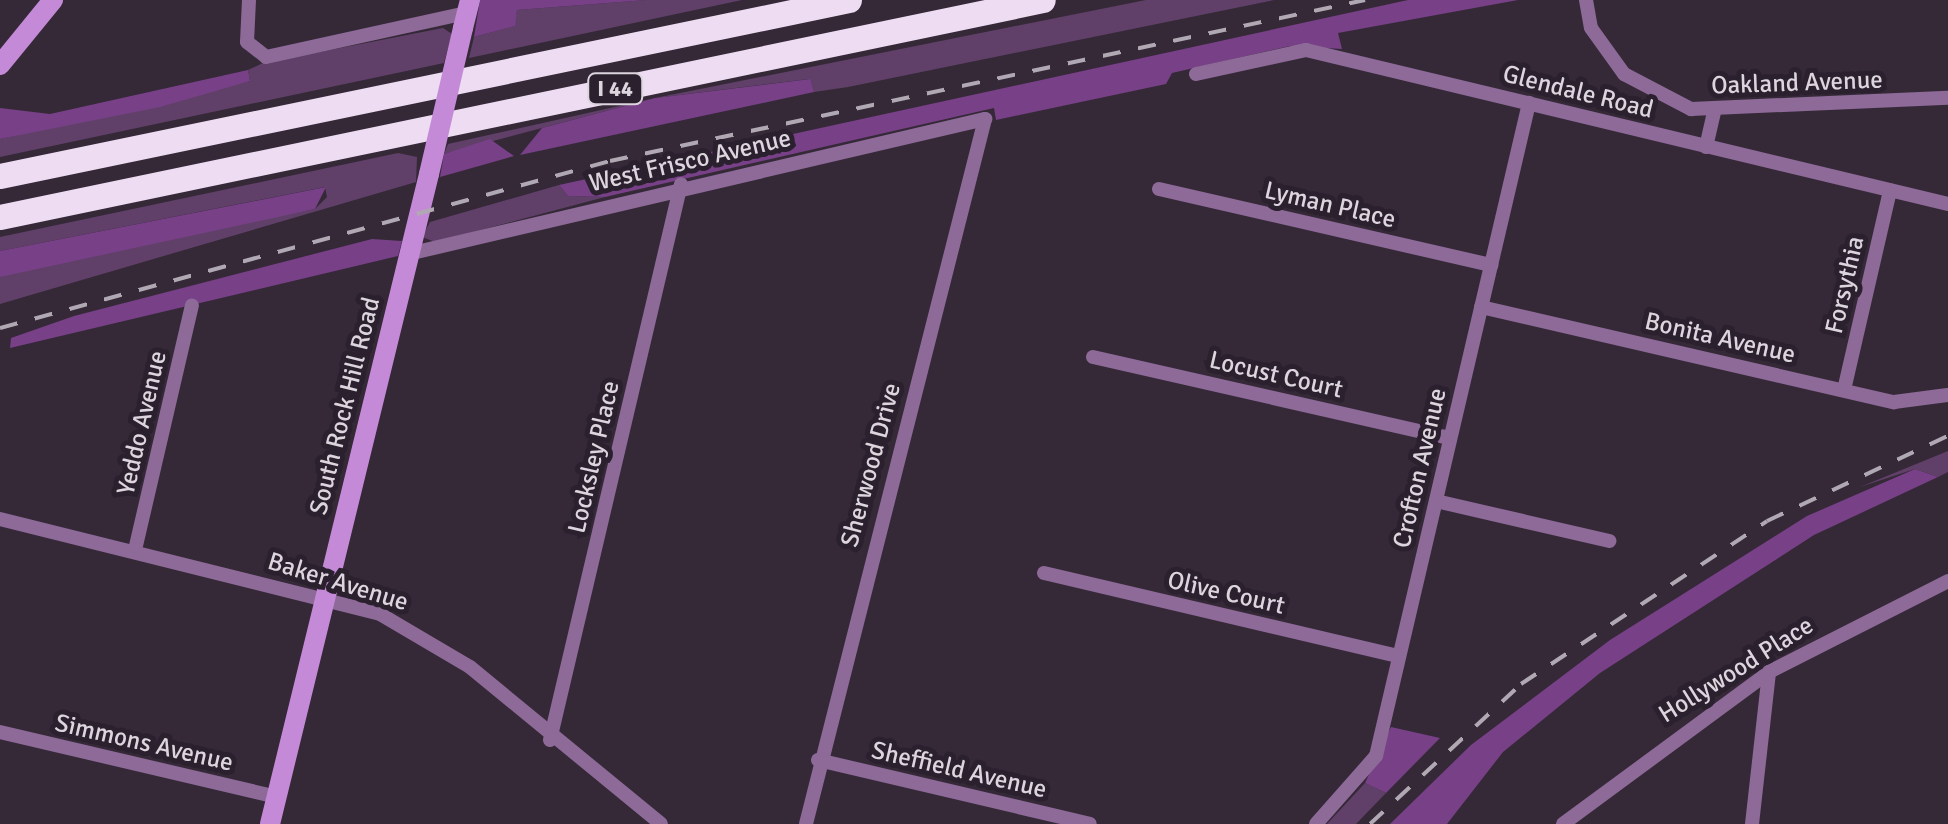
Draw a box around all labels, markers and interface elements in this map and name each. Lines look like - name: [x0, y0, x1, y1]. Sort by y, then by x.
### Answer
- street label: Glendale Road: [1500, 59, 1656, 125]
- street label: Oakland Avenue: [1711, 65, 1883, 101]
- road number: I 44: [585, 72, 645, 106]
- street label: West Frisco Avenue: [586, 123, 794, 199]
- street label: Lyman Place: [1262, 175, 1398, 235]
- street label: Forsythia: [1819, 233, 1871, 337]
- street label: South Rock Hill Road: [303, 294, 387, 518]
- street label: Bonita Avenue: [1642, 306, 1798, 370]
- street label: Locust Court: [1206, 345, 1346, 405]
- street label: Yeddo Avenue: [111, 348, 173, 498]
- street label: Locksley Place: [562, 378, 626, 536]
- street label: Sherwood Drive: [835, 380, 907, 550]
- street label: Crofton Avenue: [1387, 385, 1453, 551]
- street label: Baker Avenue: [264, 546, 412, 618]
- street label: Olive Court: [1165, 565, 1287, 621]
- street label: Hollywood Place: [1653, 611, 1819, 729]
- street label: Simmons Avenue: [52, 708, 236, 778]
- street label: Sheffield Avenue: [868, 735, 1050, 805]

